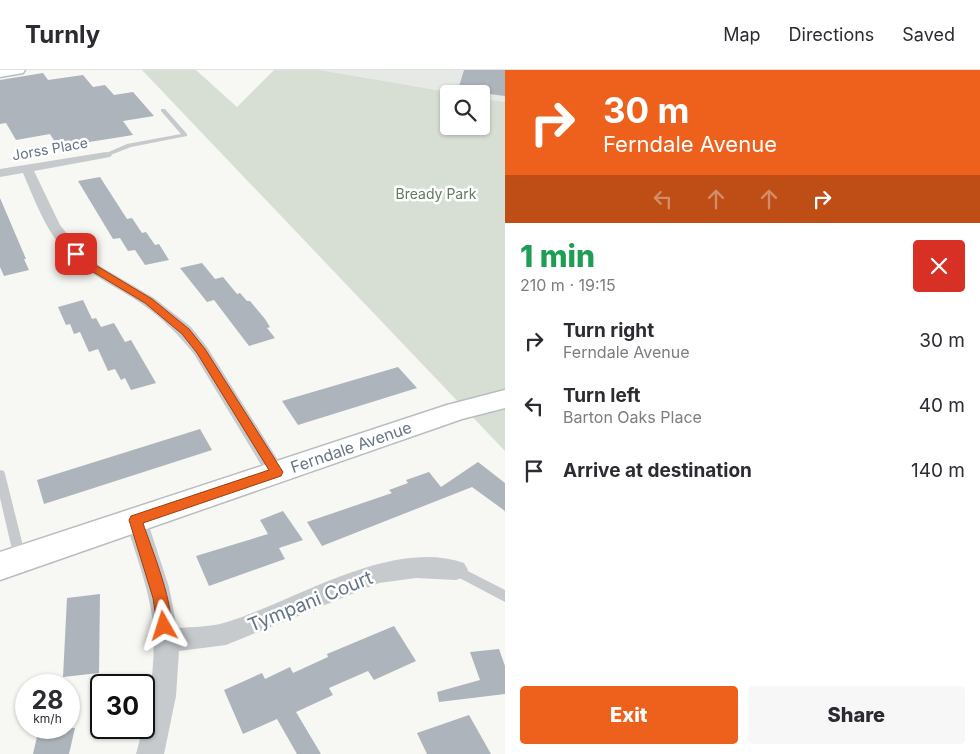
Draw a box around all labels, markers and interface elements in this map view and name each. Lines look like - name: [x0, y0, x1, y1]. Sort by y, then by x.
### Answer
- text: Turnly: [25, 20, 100, 49]
- text: Map: [723, 24, 761, 45]
- text: Directions: [789, 24, 874, 45]
- text: Saved: [902, 24, 955, 45]
- map controls: [440, 85, 490, 135]
- button: search: [440, 85, 490, 135]
- text: 30 m: [603, 89, 689, 131]
- icon: right: [520, 90, 585, 155]
- text: Ferndale Avenue: [603, 131, 777, 157]
- street label: Jorss Place: [11, 133, 89, 164]
- park label: Bready Park: [396, 185, 477, 202]
- icon: left: [649, 185, 677, 213]
- icon: ahead: [702, 185, 730, 213]
- icon: ahead: [755, 185, 783, 213]
- icon: right: [808, 185, 836, 213]
- pin: [55, 233, 97, 275]
- text: 1 min: [520, 238, 595, 274]
- icon: arrive: [62, 240, 90, 268]
- button: close: [913, 240, 965, 292]
- text: 210 m · 19:15: [520, 275, 616, 295]
- text: Turn right: [563, 319, 654, 342]
- icon: right: [520, 327, 548, 355]
- text: 30 m: [919, 329, 965, 352]
- text: Ferndale Avenue: [563, 342, 690, 362]
- text: Turn left: [563, 384, 641, 407]
- icon: left: [520, 392, 548, 420]
- text: 40 m: [919, 394, 965, 417]
- text: Barton Oaks Place: [563, 407, 702, 427]
- street label: Ferndale Avenue: [288, 417, 414, 477]
- icon: arrive: [520, 457, 548, 485]
- text: Arrive at destination: [563, 459, 752, 482]
- text: 140 m: [911, 459, 965, 482]
- street label: Tympani Court: [245, 566, 376, 637]
- position arrow: [137, 599, 189, 651]
- speed limit sign: 30: [90, 674, 155, 739]
- text: 28: [31, 685, 64, 715]
- button: Exit: [520, 686, 738, 744]
- button: Share: [748, 686, 965, 744]
- text: km/h: [33, 711, 62, 726]

